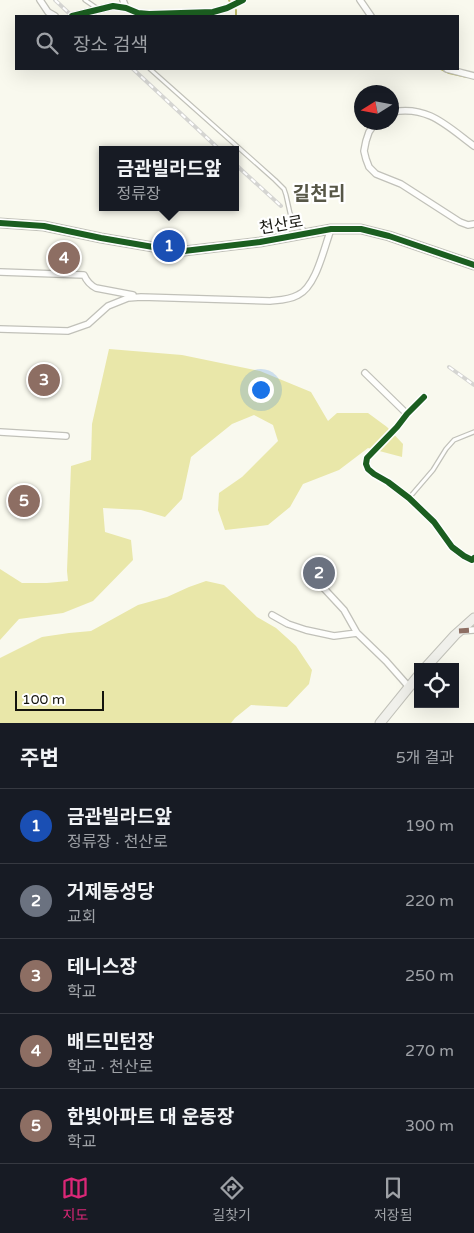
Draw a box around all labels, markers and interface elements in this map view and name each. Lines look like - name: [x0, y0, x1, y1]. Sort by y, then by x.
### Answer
- search box: [15, 15, 459, 70]
- icon: search: [33, 29, 61, 57]
- text: 장소 검색: [73, 34, 148, 56]
- north arrow: [354, 85, 399, 130]
- popup: [99, 146, 239, 211]
- text: 금관빌라드앞: [117, 158, 221, 180]
- district label: 길천리: [293, 183, 345, 205]
- text: 정류장: [117, 184, 161, 204]
- street label: 천산로: [258, 211, 305, 239]
- pin: 1: [153, 227, 185, 265]
- pin: 4: [48, 239, 80, 277]
- pin: 3: [28, 361, 60, 399]
- your location: [248, 377, 274, 403]
- pin: 5: [8, 482, 40, 520]
- pin: 2: [303, 554, 335, 592]
- map controls: [414, 663, 459, 708]
- button: locate: [414, 663, 459, 708]
- scale bar: [15, 688, 104, 711]
- text: 100 m: [22, 691, 65, 708]
- text: 주변: [20, 746, 59, 771]
- text: 5개 결과: [396, 748, 454, 768]
- text: 금관빌라드앞: [67, 806, 172, 828]
- text: 1: [31, 816, 41, 836]
- text: 190 m: [405, 816, 454, 836]
- text: 정류장 · 천산로: [67, 832, 168, 852]
- text: 거제동성당: [67, 881, 154, 903]
- text: 2: [31, 891, 41, 911]
- text: 220 m: [405, 891, 454, 911]
- text: 교회: [67, 907, 96, 927]
- text: 테니스장: [67, 956, 137, 978]
- text: 3: [31, 966, 41, 986]
- text: 250 m: [405, 966, 454, 986]
- text: 학교: [67, 982, 96, 1002]
- text: 배드민턴장: [67, 1031, 154, 1053]
- text: 4: [31, 1041, 41, 1061]
- text: 270 m: [405, 1041, 454, 1061]
- text: 학교 · 천산로: [67, 1057, 153, 1077]
- text: 한빛아파트 대 운동장: [67, 1106, 234, 1128]
- text: 5: [31, 1116, 41, 1136]
- text: 300 m: [405, 1116, 454, 1136]
- text: 학교: [67, 1132, 96, 1152]
- tab: 지도: [61, 1174, 89, 1224]
- tab: 길찾기: [212, 1174, 251, 1224]
- tab: 저장됨: [374, 1174, 413, 1224]

